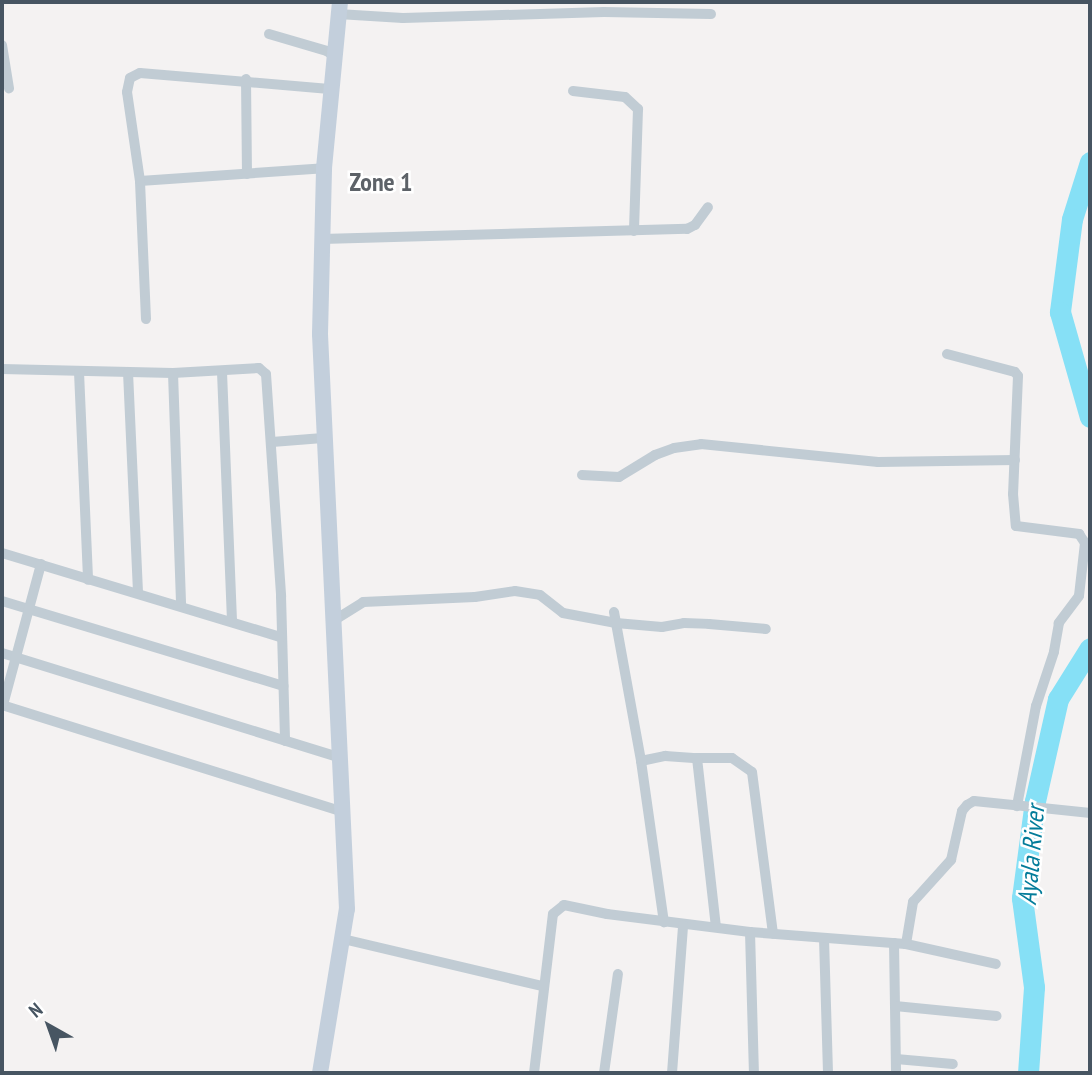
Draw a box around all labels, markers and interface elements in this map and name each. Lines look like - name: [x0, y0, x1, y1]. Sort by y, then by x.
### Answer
- district label: Zone 1: [350, 166, 412, 198]
- water label: Ayala River: [1011, 804, 1051, 906]
- north arrow: [14, 991, 84, 1061]
- text: N: [24, 997, 47, 1022]

